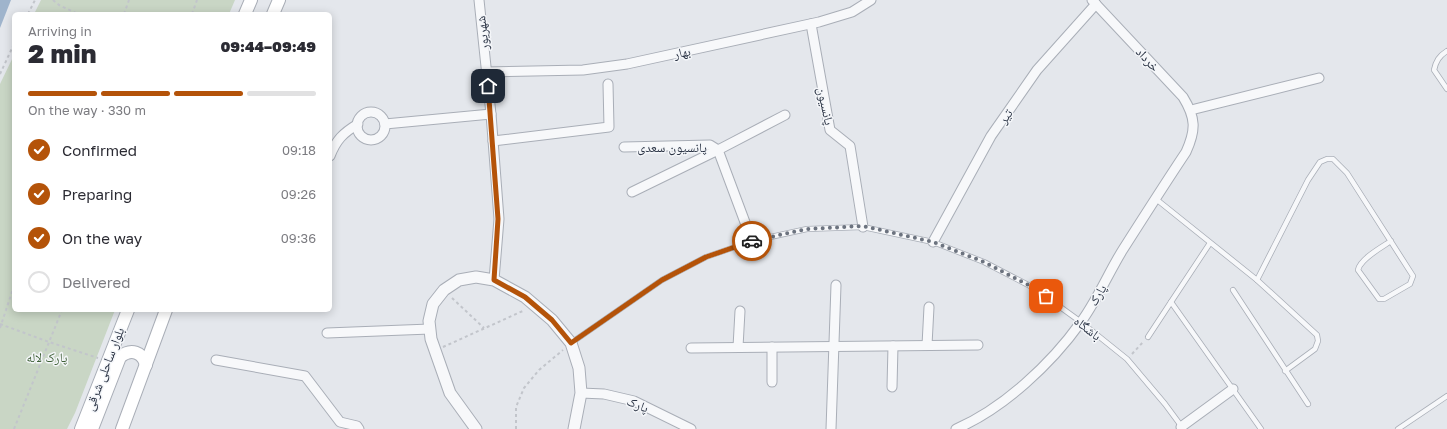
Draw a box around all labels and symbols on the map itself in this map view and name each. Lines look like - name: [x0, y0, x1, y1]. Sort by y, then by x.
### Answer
- street label: شهریور: [472, 15, 493, 52]
- street label: بهار: [671, 42, 692, 63]
- street label: خرداد: [1132, 44, 1163, 75]
- pin: [471, 69, 505, 103]
- street label: پانسیون: [813, 86, 838, 127]
- street label: تیر: [994, 105, 1017, 128]
- street label: پانسیون سعدی: [637, 139, 707, 156]
- courier: [732, 221, 772, 261]
- pin: [1029, 279, 1063, 313]
- street label: پارک: [1085, 281, 1111, 309]
- street label: باشگاه: [1071, 312, 1105, 344]
- street label: بلوار ساحلی شرقی: [81, 325, 128, 413]
- park label: پارک لاله: [27, 349, 68, 366]
- street label: پارک: [624, 392, 651, 417]

